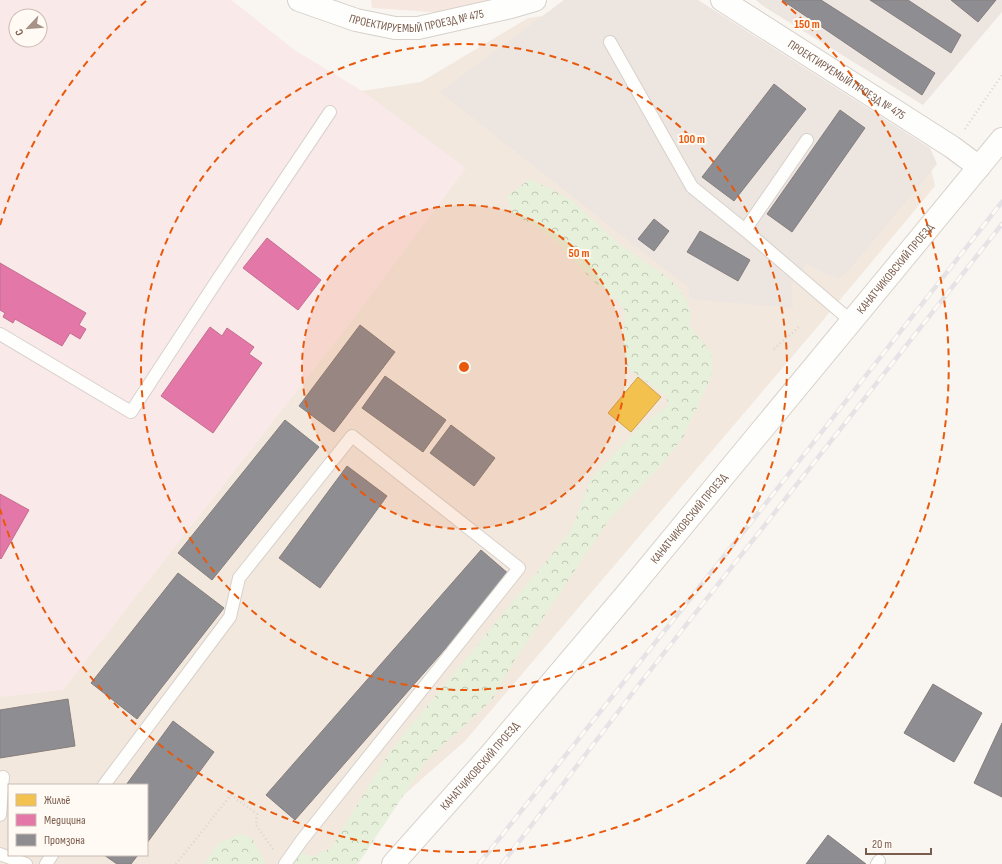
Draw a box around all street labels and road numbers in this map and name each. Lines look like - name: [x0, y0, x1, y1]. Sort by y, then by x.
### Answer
- street label: ПРОЕКТИРУЕМЫЙ ПРОЕЗД № 475: [347, 6, 485, 36]
- street label: ПРОЕКТИРУЕМЫЙ ПРОЕЗД № 475: [785, 37, 908, 123]
- street label: КАНАТЧИКОВСКИЙ ПРОЕЗД: [854, 220, 937, 317]
- street label: КАНАТЧИКОВСКИЙ ПРОЕЗД: [647, 470, 731, 567]
- street label: КАНАТЧИКОВСКИЙ ПРОЕЗД: [437, 719, 523, 814]

